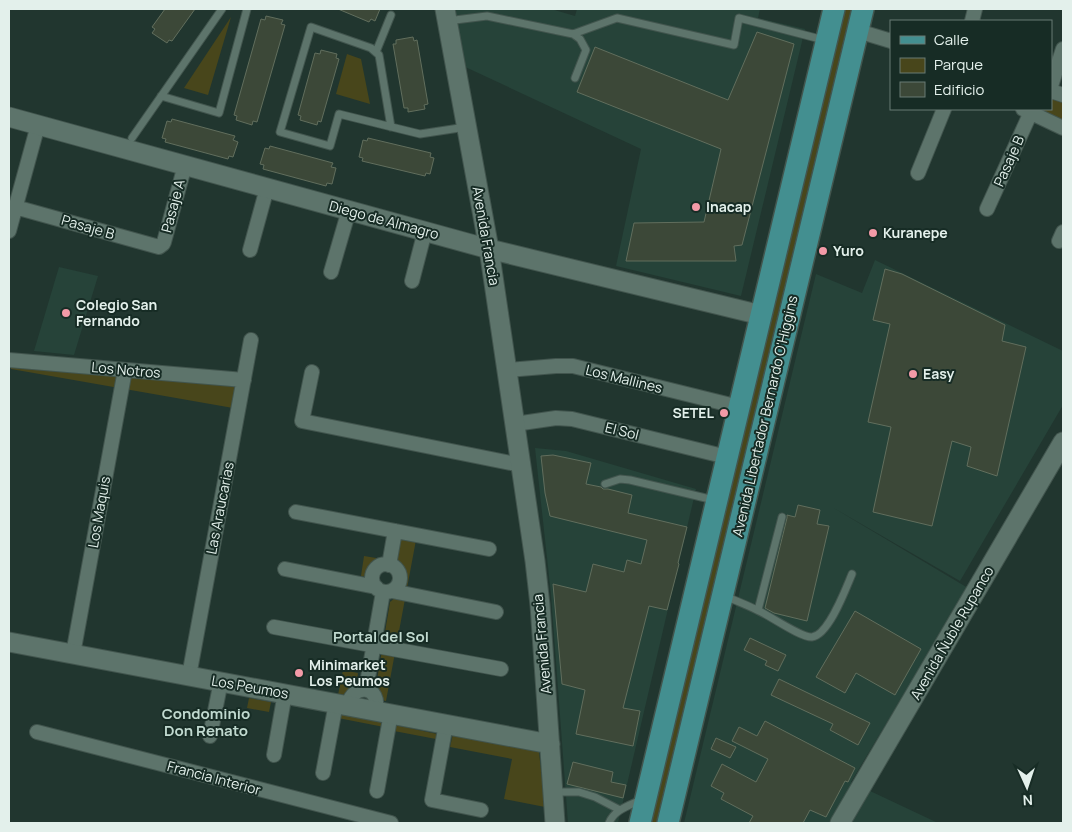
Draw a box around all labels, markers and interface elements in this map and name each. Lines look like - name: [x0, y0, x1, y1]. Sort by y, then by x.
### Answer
- legend: [890, 20, 1052, 110]
- text: Calle: [934, 29, 969, 50]
- text: Parque: [934, 54, 983, 75]
- text: Edificio: [934, 79, 985, 100]
- street label: Pasaje B: [989, 132, 1028, 189]
- street label: Pasaje A: [156, 177, 189, 235]
- street label: Avenida Francia: [468, 185, 505, 287]
- street label: Diego de Almagro: [327, 196, 441, 243]
- place label: Inacap: [706, 197, 752, 216]
- marker: Inacap: [690, 201, 702, 213]
- street label: Pasaje B: [60, 210, 117, 243]
- place label: Kuranepe: [883, 223, 948, 242]
- marker: Kuranepe: [867, 227, 879, 239]
- place label: Yuro: [833, 241, 864, 260]
- marker: Yuro: [817, 245, 829, 257]
- street label: Avenida Libertador Bernardo O'Higgins: [727, 293, 802, 538]
- place label: Colegio San Fernando: [76, 295, 157, 330]
- marker: Colegio San Fernando: [60, 307, 72, 319]
- street label: Los Notros: [91, 357, 161, 382]
- street label: Los Mallines: [584, 360, 665, 397]
- place label: Easy: [923, 364, 955, 383]
- marker: Easy: [907, 368, 919, 380]
- place label: SETEL: [672, 403, 715, 422]
- marker: SETEL: [718, 407, 730, 419]
- street label: El Sol: [603, 417, 641, 444]
- street label: Las Araucarias: [201, 460, 238, 556]
- street label: Los Maquis: [83, 475, 114, 549]
- street label: Avenida Ñuble Rupanco: [906, 562, 998, 703]
- street label: Avenida Francia: [528, 593, 555, 695]
- district label: Portal del Sol: [333, 626, 429, 647]
- place label: Minimarket Los Peumos: [309, 655, 390, 690]
- marker: Minimarket Los Peumos: [293, 667, 305, 679]
- street label: Los Peumos: [210, 670, 290, 703]
- district label: Condominio Don Renato: [162, 703, 250, 741]
- street label: Francia Interior: [165, 756, 263, 799]
- north arrow: [1002, 762, 1052, 812]
- text: N: [1022, 791, 1033, 810]

